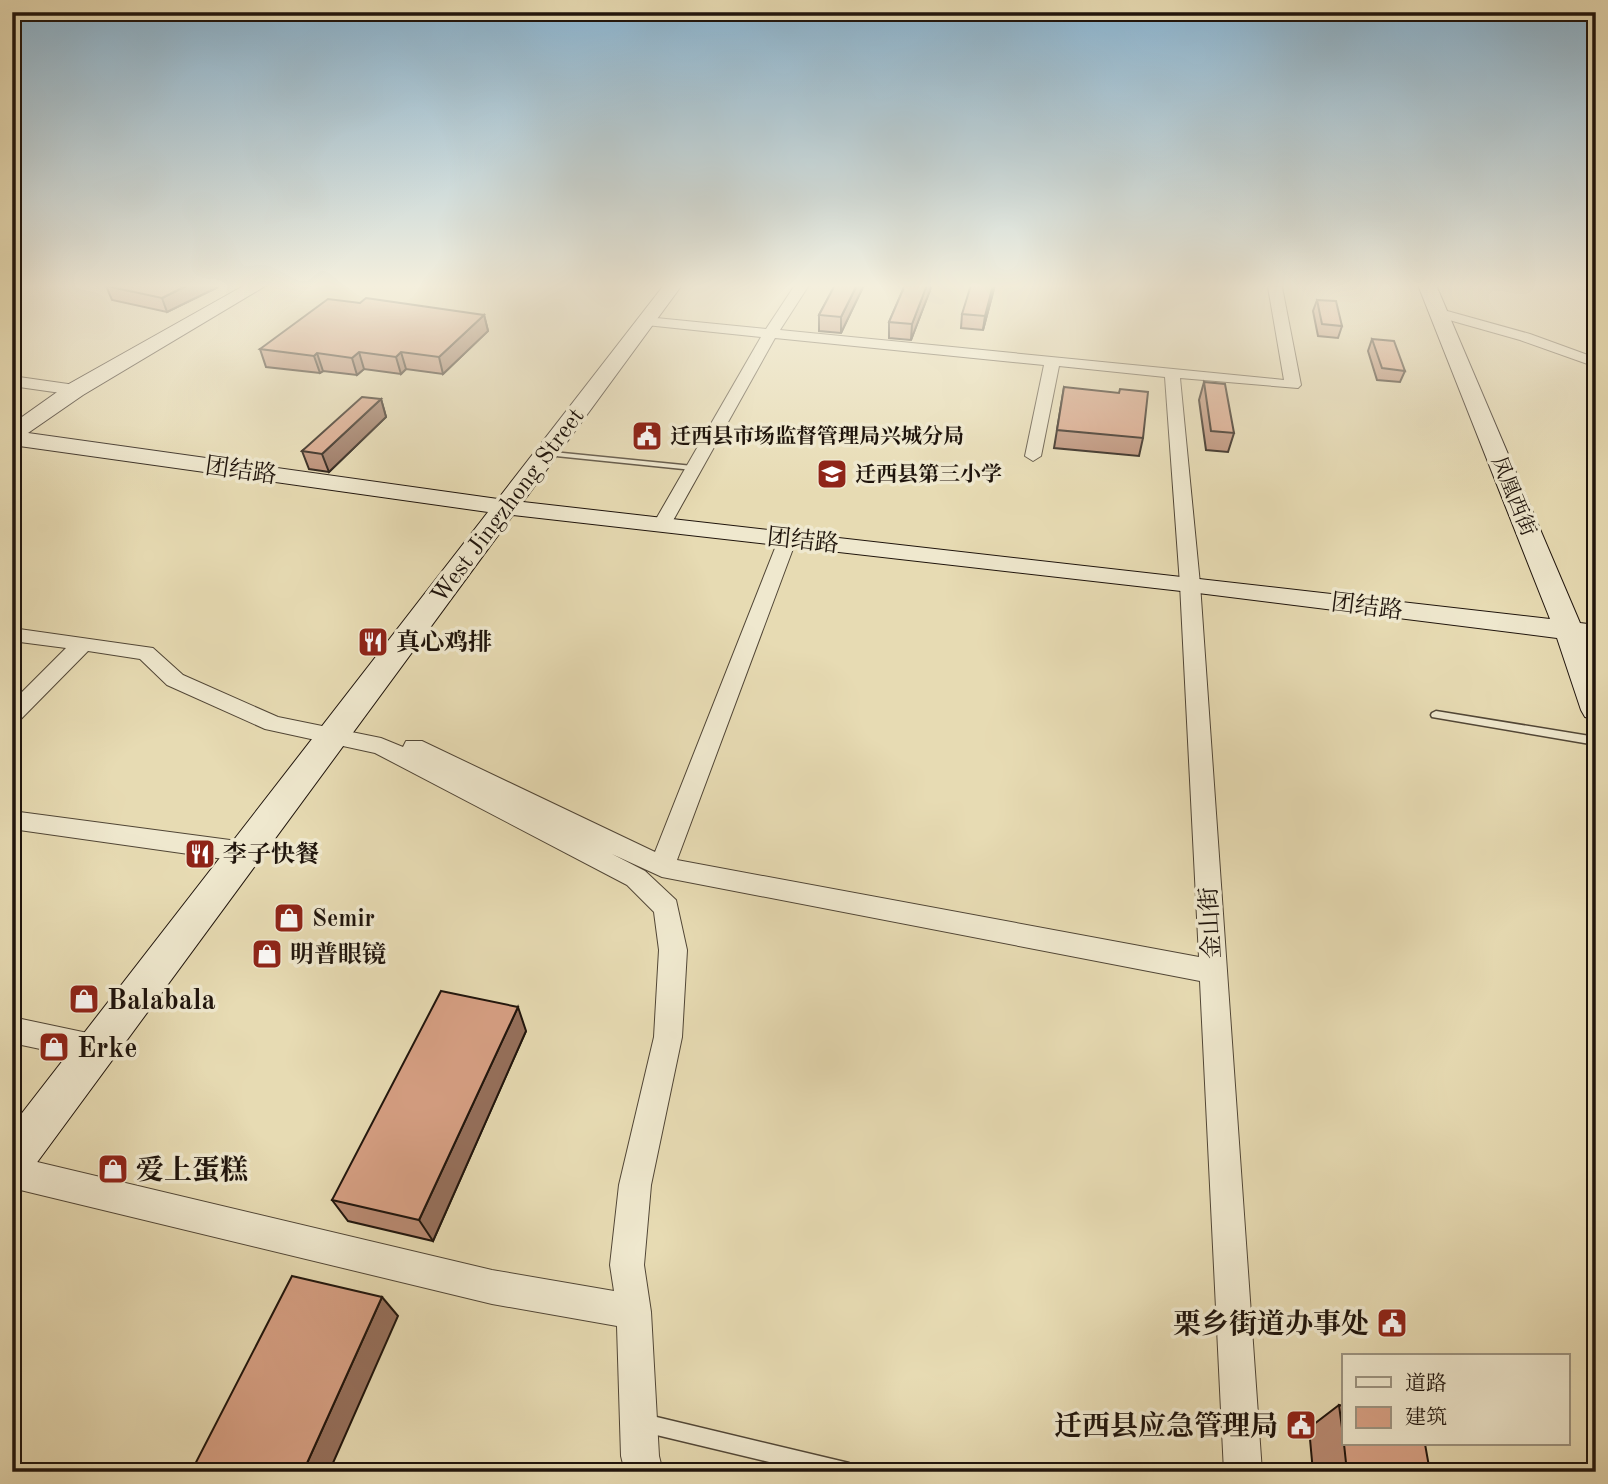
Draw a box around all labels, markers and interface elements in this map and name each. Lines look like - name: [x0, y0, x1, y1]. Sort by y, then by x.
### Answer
- street label: West Jingzhong Street: [428, 404, 590, 608]
- public building icon: 迁西县市场监督管理局兴城分局: [630, 419, 664, 453]
- place label: 迁西县市场监督管理局兴城分局: [670, 424, 964, 448]
- street label: 团结路: [203, 452, 278, 489]
- street label: 凤凰西街: [1487, 453, 1540, 539]
- school or university icon: 迁西县第三小学: [815, 457, 849, 491]
- place label: 迁西县第三小学: [855, 463, 1002, 486]
- street label: 团结路: [766, 523, 840, 558]
- street label: 团结路: [1330, 589, 1404, 624]
- restaurant icon: 真心鸡排: [356, 625, 390, 659]
- place label: 真心鸡排: [396, 629, 492, 656]
- restaurant icon: 李子快餐: [183, 837, 217, 871]
- place label: 李子快餐: [223, 841, 319, 868]
- street label: 金山街: [1195, 886, 1226, 960]
- shop icon: Semir: [272, 901, 306, 935]
- place label: Semir: [312, 908, 375, 932]
- shop icon: 明普眼镜: [250, 937, 284, 971]
- place label: 明普眼镜: [290, 941, 386, 968]
- shop icon: Balabala: [67, 982, 101, 1016]
- place label: Balabala: [107, 988, 216, 1016]
- shop icon: Erke: [37, 1030, 71, 1064]
- place label: Erke: [77, 1036, 137, 1064]
- shop icon: 爱上蛋糕: [96, 1152, 130, 1186]
- place label: 爱上蛋糕: [136, 1155, 248, 1186]
- public building icon: 栗乡街道办事处: [1375, 1306, 1409, 1340]
- place label: 栗乡街道办事处: [1173, 1308, 1369, 1340]
- legend: [1342, 1354, 1570, 1446]
- text: 道路: [1405, 1372, 1447, 1395]
- text: 建筑: [1405, 1406, 1447, 1429]
- public building icon: 迁西县应急管理局: [1284, 1408, 1318, 1442]
- place label: 迁西县应急管理局: [1054, 1410, 1278, 1442]

